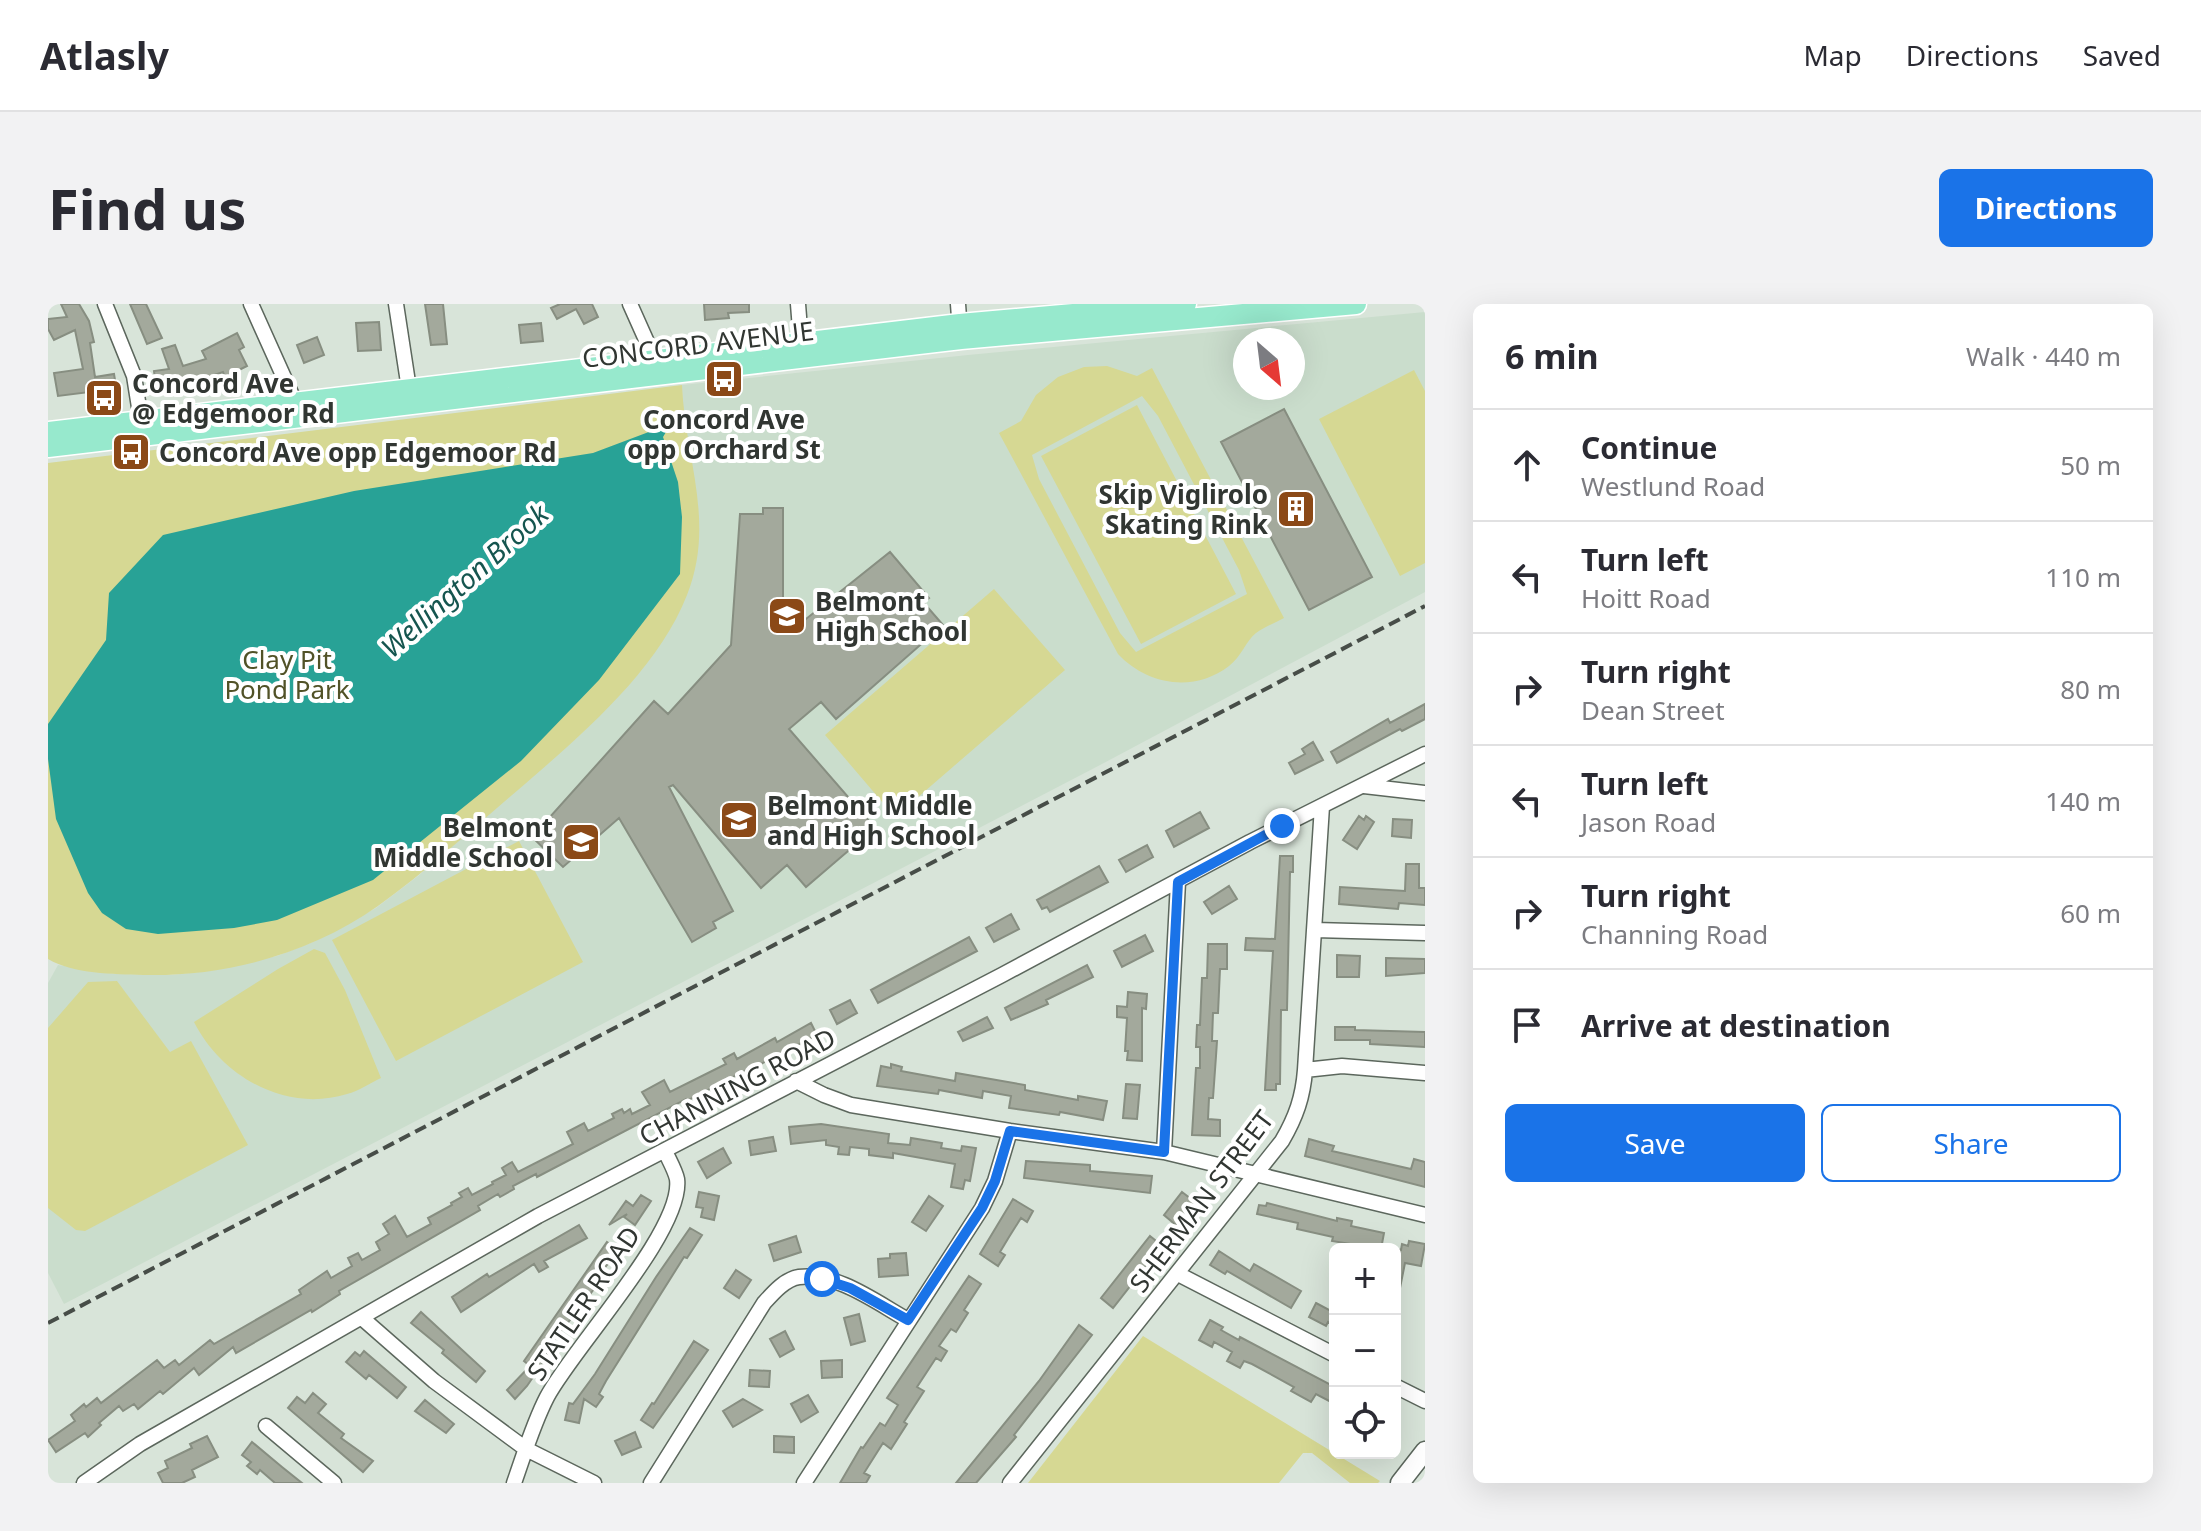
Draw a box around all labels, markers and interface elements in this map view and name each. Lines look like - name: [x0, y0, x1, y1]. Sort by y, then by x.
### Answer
- text: Atlasly: [40, 29, 169, 81]
- text: Map: [1803, 36, 1862, 74]
- text: Directions: [1906, 36, 2039, 74]
- text: Saved: [2083, 36, 2161, 74]
- button: Directions: [1939, 169, 2153, 247]
- text: Find us: [48, 170, 246, 246]
- street label: CONCORD AVENUE: [580, 312, 816, 376]
- north arrow: [1233, 328, 1305, 400]
- text: 6 min: [1505, 333, 1599, 379]
- text: Walk · 440 m: [1966, 338, 2121, 374]
- bus stop icon: Concord Ave opp Orchard St: [703, 358, 745, 400]
- place label: Concord Ave @ Edgemoor Rd: [132, 365, 335, 431]
- bus stop icon: Concord Ave @ Edgemoor Rd: [83, 377, 125, 419]
- place label: Concord Ave opp Orchard St: [627, 401, 821, 467]
- text: Continue: [1581, 427, 1717, 468]
- bus stop icon: Concord Ave opp Edgemoor Rd: [110, 431, 152, 473]
- place label: Concord Ave opp Edgemoor Rd: [159, 434, 556, 470]
- icon: ahead: [1505, 443, 1549, 487]
- text: 50 m: [2060, 447, 2121, 483]
- text: Westlund Road: [1581, 468, 1765, 504]
- place label: Skip Viglirolo Skating Rink: [1099, 476, 1269, 542]
- building icon: Skip Viglirolo Skating Rink: [1275, 488, 1317, 530]
- water label: Wellington Brook: [372, 494, 557, 665]
- text: Turn left: [1581, 539, 1709, 580]
- icon: left: [1505, 555, 1549, 599]
- text: 110 m: [2045, 559, 2121, 595]
- text: Hoitt Road: [1581, 580, 1711, 616]
- place label: Belmont High School: [815, 583, 968, 649]
- school or university icon: Belmont High School: [766, 595, 808, 637]
- park label: Clay Pit Pond Park: [224, 641, 350, 707]
- text: Turn right: [1581, 651, 1731, 692]
- icon: right: [1505, 667, 1549, 711]
- text: 80 m: [2060, 671, 2121, 707]
- text: Dean Street: [1581, 692, 1725, 728]
- text: Turn left: [1581, 763, 1709, 804]
- icon: left: [1505, 779, 1549, 823]
- text: 140 m: [2045, 783, 2121, 819]
- place label: Belmont Middle and High School: [767, 787, 975, 853]
- school or university icon: Belmont Middle and High School: [718, 799, 760, 841]
- text: Jason Road: [1581, 804, 1716, 840]
- route end: [1264, 808, 1300, 844]
- place label: Belmont Middle School: [373, 809, 553, 875]
- school or university icon: Belmont Middle School: [560, 821, 602, 863]
- text: Turn right: [1581, 875, 1731, 916]
- icon: right: [1505, 891, 1549, 935]
- text: 60 m: [2060, 895, 2121, 931]
- text: Channing Road: [1581, 916, 1768, 952]
- icon: arrive: [1505, 1003, 1549, 1047]
- text: Arrive at destination: [1581, 1005, 1891, 1046]
- street label: CHANNING ROAD: [632, 1019, 842, 1153]
- street label: SHERMAN STREET: [1121, 1102, 1282, 1299]
- button: Save: [1505, 1104, 1805, 1182]
- button: Share: [1821, 1104, 2121, 1182]
- street label: STATLER ROAD: [518, 1219, 648, 1387]
- map controls: [1329, 1243, 1401, 1459]
- button: +: [1329, 1243, 1401, 1315]
- route start: [804, 1261, 840, 1297]
- button: −: [1329, 1315, 1401, 1387]
- button: locate: [1329, 1387, 1401, 1459]

